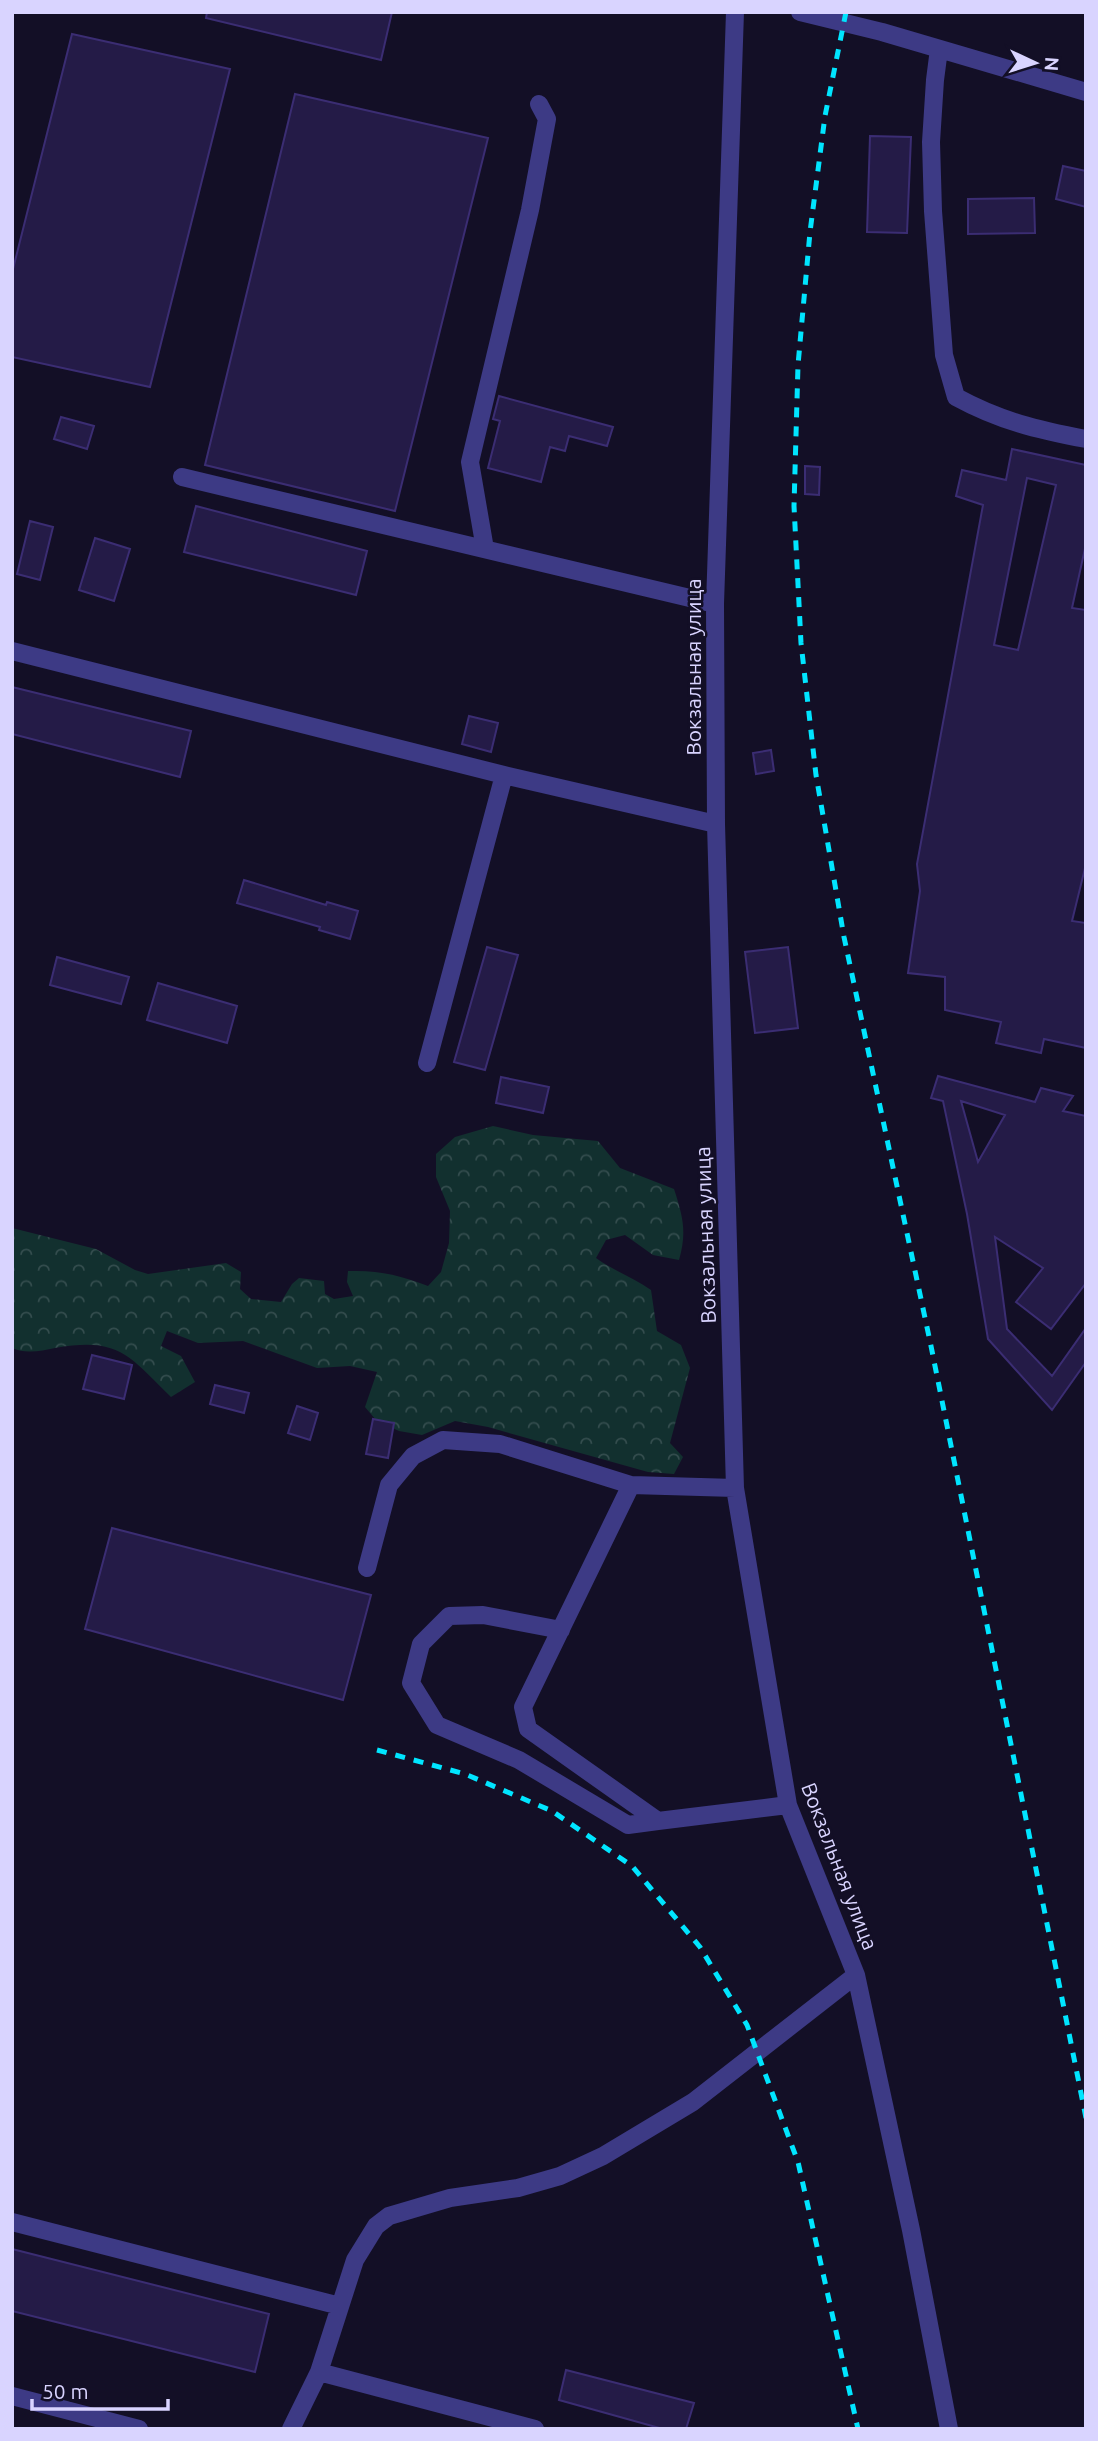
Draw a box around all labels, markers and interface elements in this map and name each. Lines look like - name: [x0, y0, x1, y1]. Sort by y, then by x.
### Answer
- north arrow: [1000, 28, 1070, 98]
- text: N: [1040, 56, 1063, 72]
- street label: Вокзальная улица: [681, 578, 705, 756]
- street label: Вокзальная улица: [690, 1146, 720, 1324]
- street label: Вокзальная улица: [797, 1779, 883, 1953]
- scale bar: [32, 2368, 168, 2412]
- text: 50 m: [42, 2379, 89, 2403]

